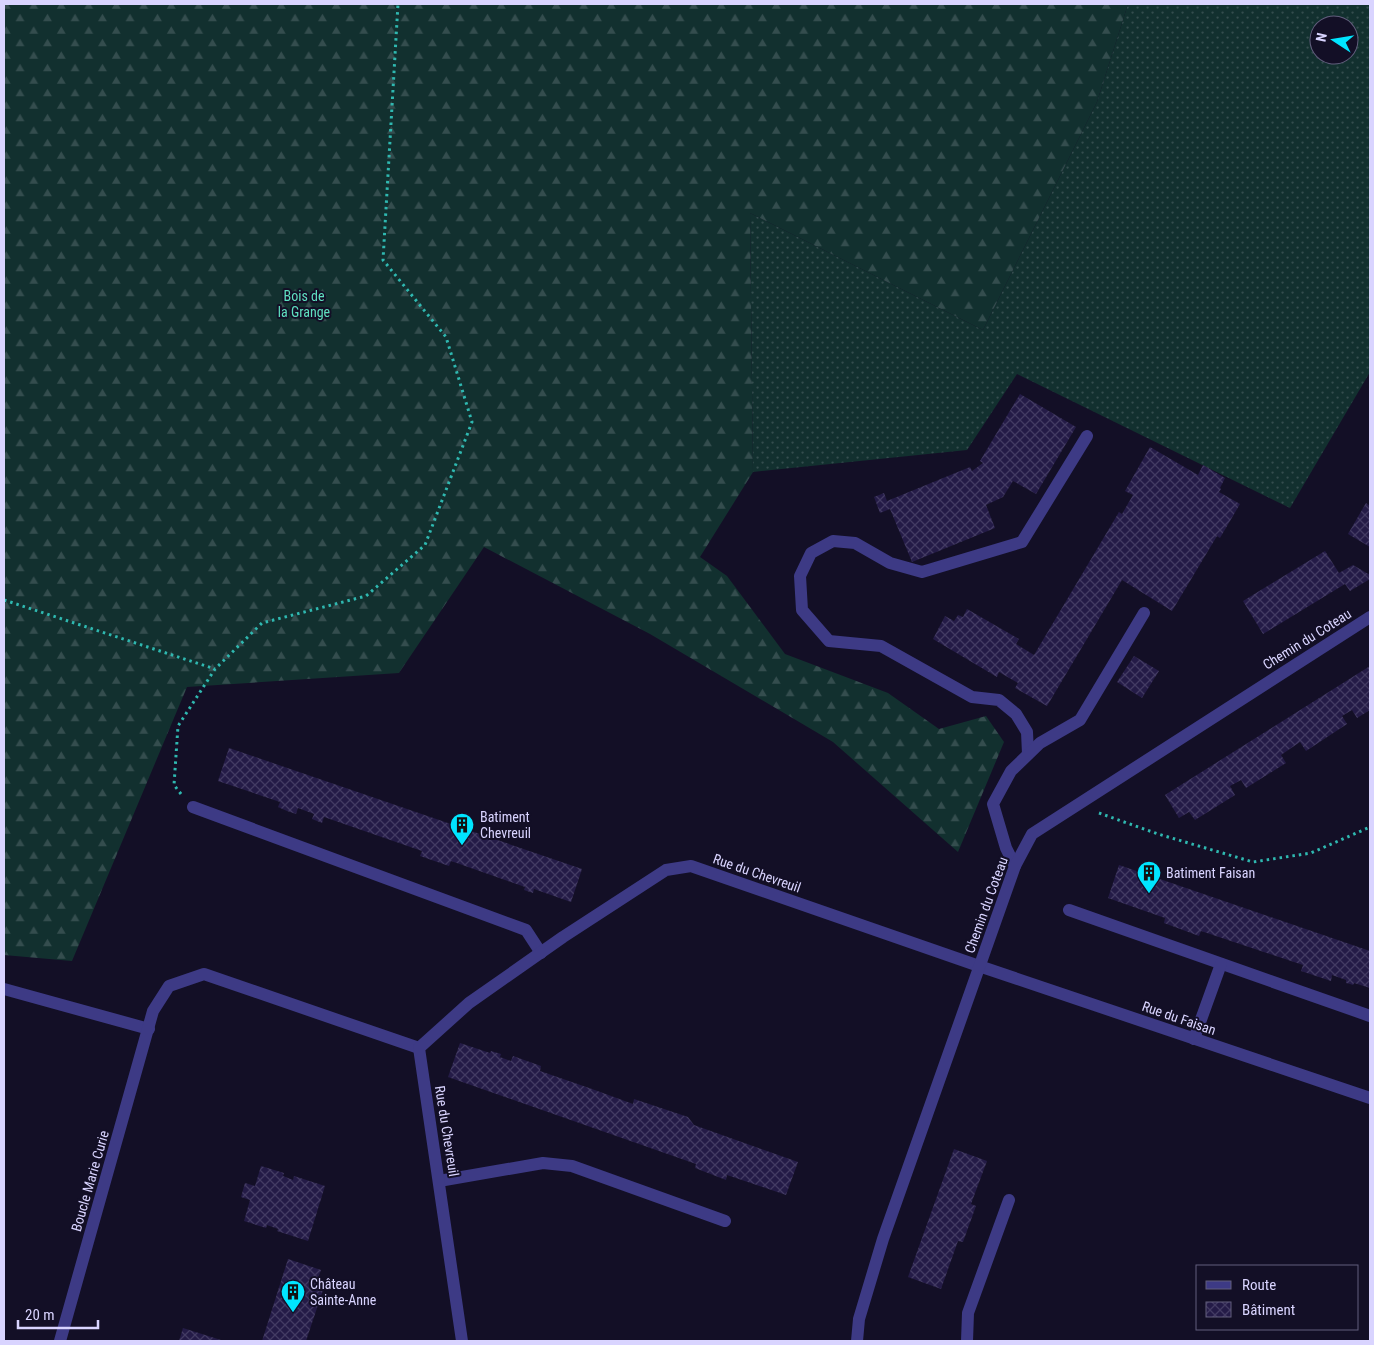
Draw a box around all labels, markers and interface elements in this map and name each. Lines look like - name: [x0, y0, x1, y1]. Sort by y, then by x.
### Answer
- north arrow: [1309, 15, 1359, 65]
- text: N: [1313, 31, 1330, 43]
- park label: Bois de la Grange: [278, 288, 331, 320]
- street label: Chemin du Coteau: [1260, 605, 1354, 673]
- place label: Batiment Chevreuil: [480, 809, 531, 841]
- building icon: Batiment Chevreuil: [449, 812, 475, 846]
- street label: Rue du Chevreuil: [711, 850, 803, 896]
- street label: Chemin du Coteau: [961, 855, 1011, 955]
- building icon: Batiment Faisan: [1136, 860, 1162, 894]
- place label: Batiment Faisan: [1166, 865, 1255, 881]
- street label: Rue du Faisan: [1140, 998, 1218, 1038]
- street label: Rue du Chevreuil: [432, 1084, 462, 1178]
- street label: Boucle Marie Curie: [68, 1128, 112, 1233]
- legend: [1196, 1265, 1359, 1330]
- place label: Château Sainte-Anne: [310, 1276, 377, 1308]
- text: Route: [1242, 1276, 1276, 1294]
- building icon: Château Sainte-Anne: [280, 1279, 306, 1313]
- scale bar: [18, 1298, 98, 1330]
- text: Bâtiment: [1242, 1301, 1295, 1319]
- text: 20 m: [25, 1306, 55, 1324]

